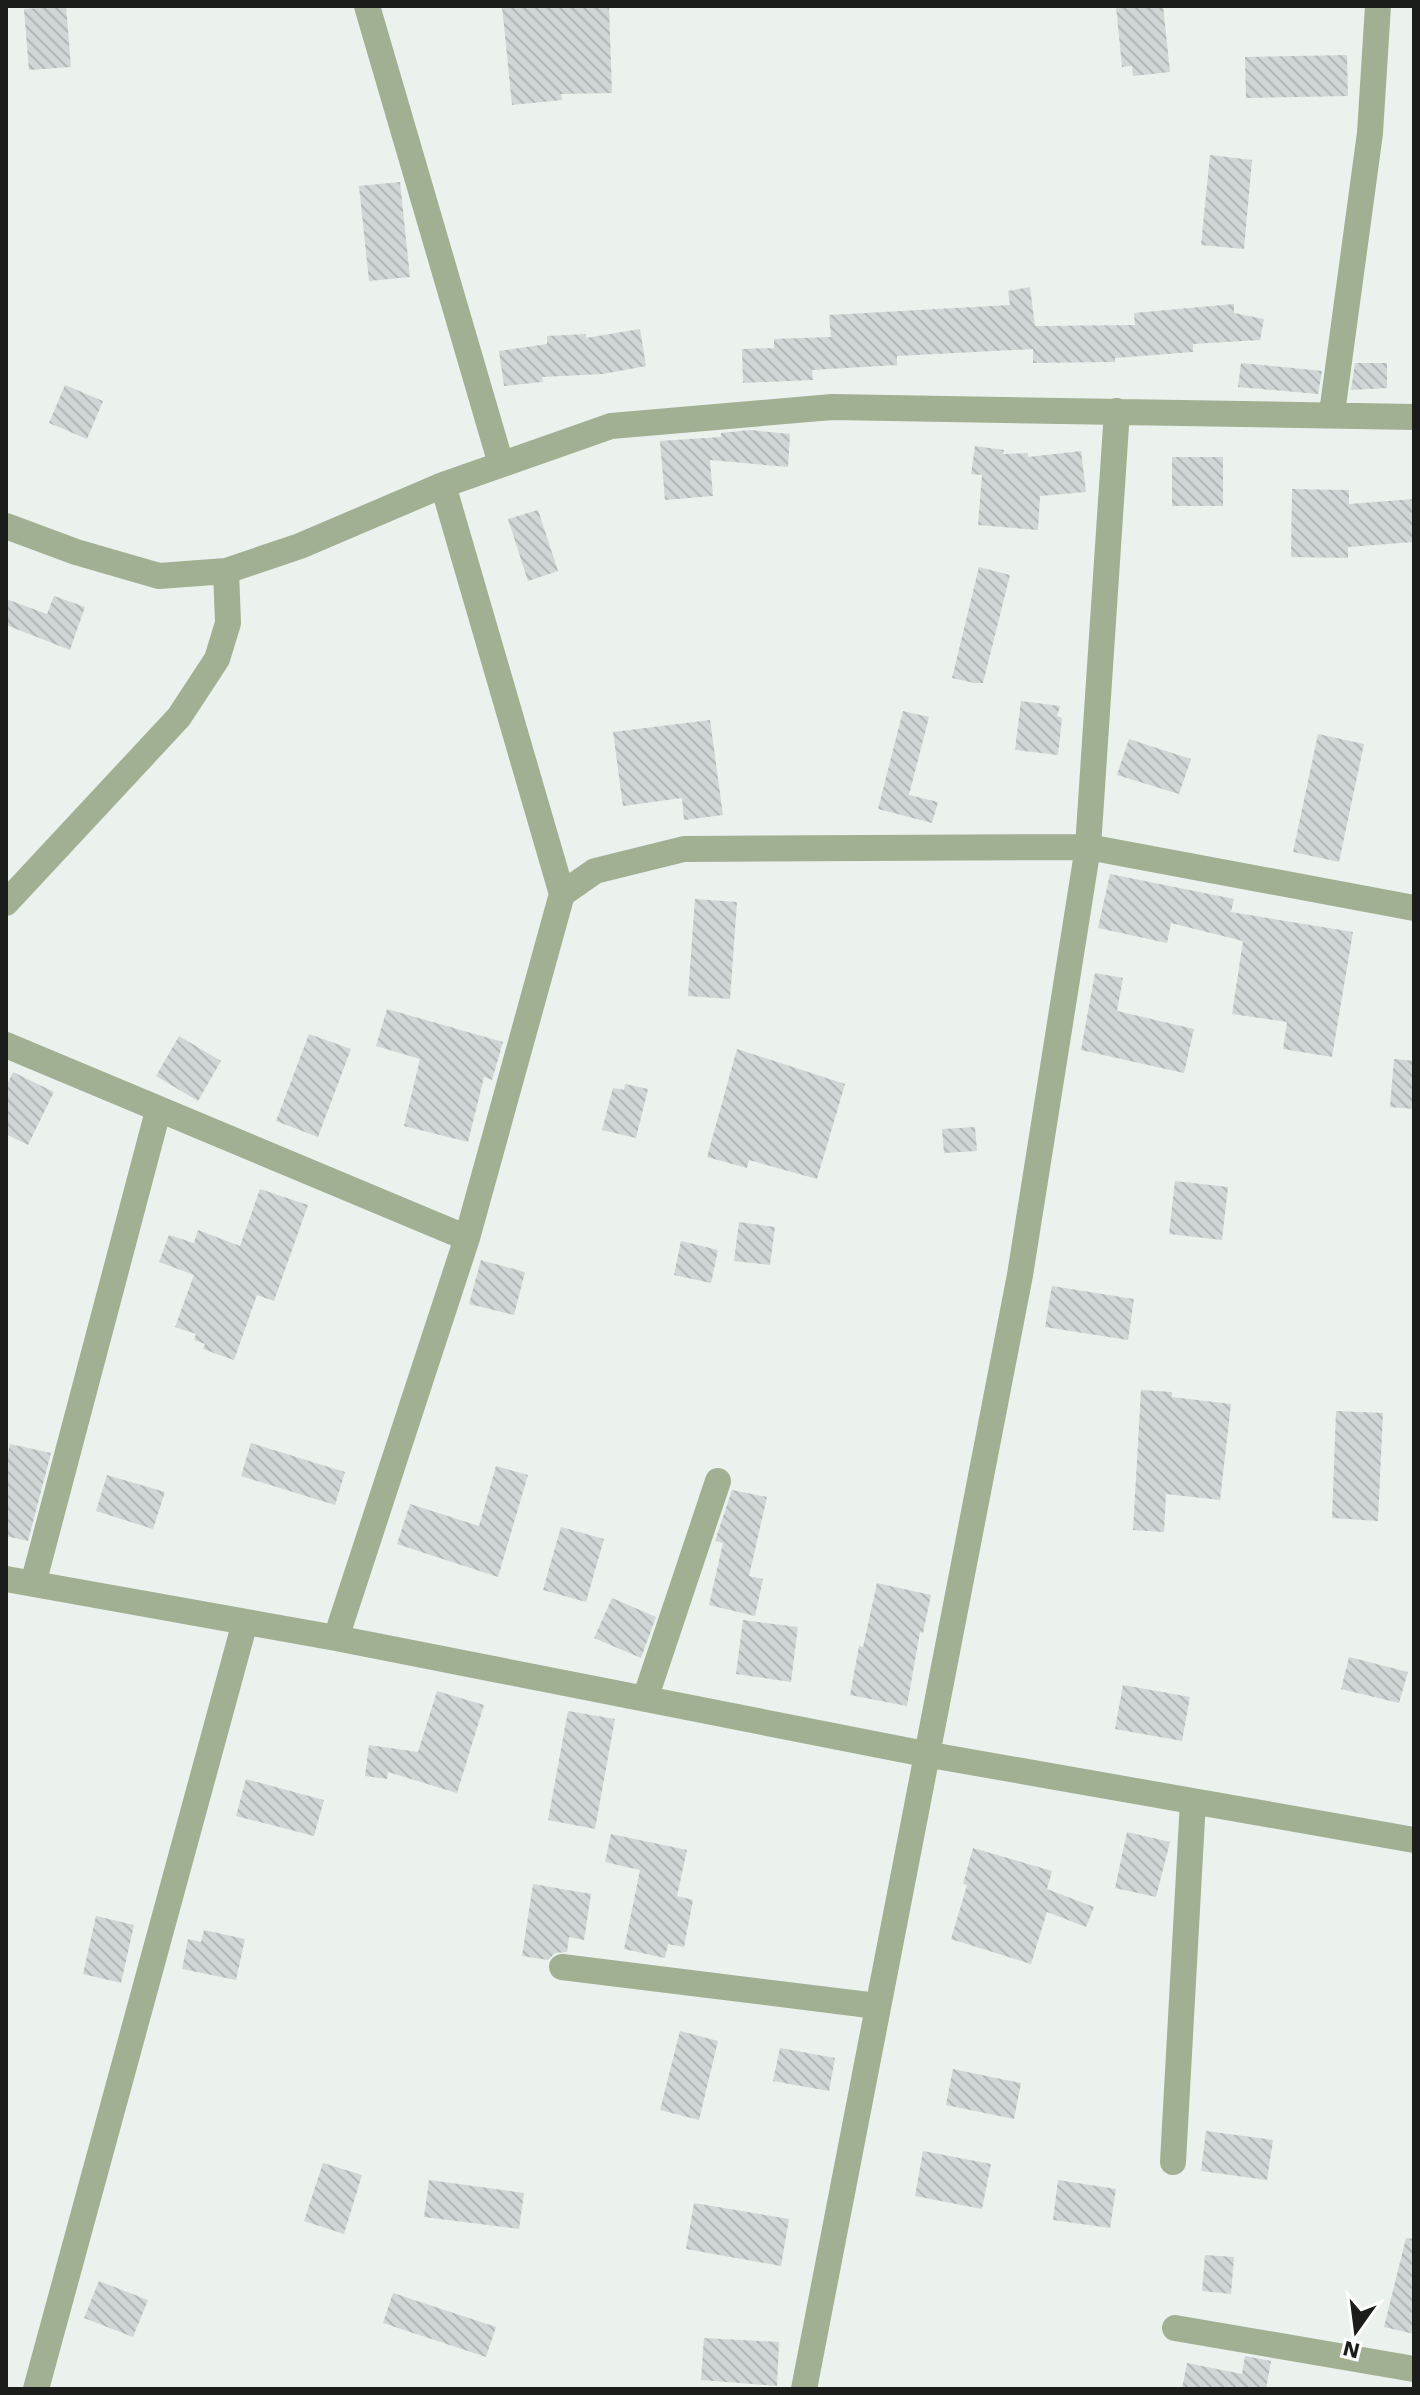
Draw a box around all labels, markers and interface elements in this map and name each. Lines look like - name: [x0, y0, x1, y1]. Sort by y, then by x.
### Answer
- north arrow: [1316, 2291, 1396, 2371]
- text: N: [1340, 2336, 1362, 2364]

